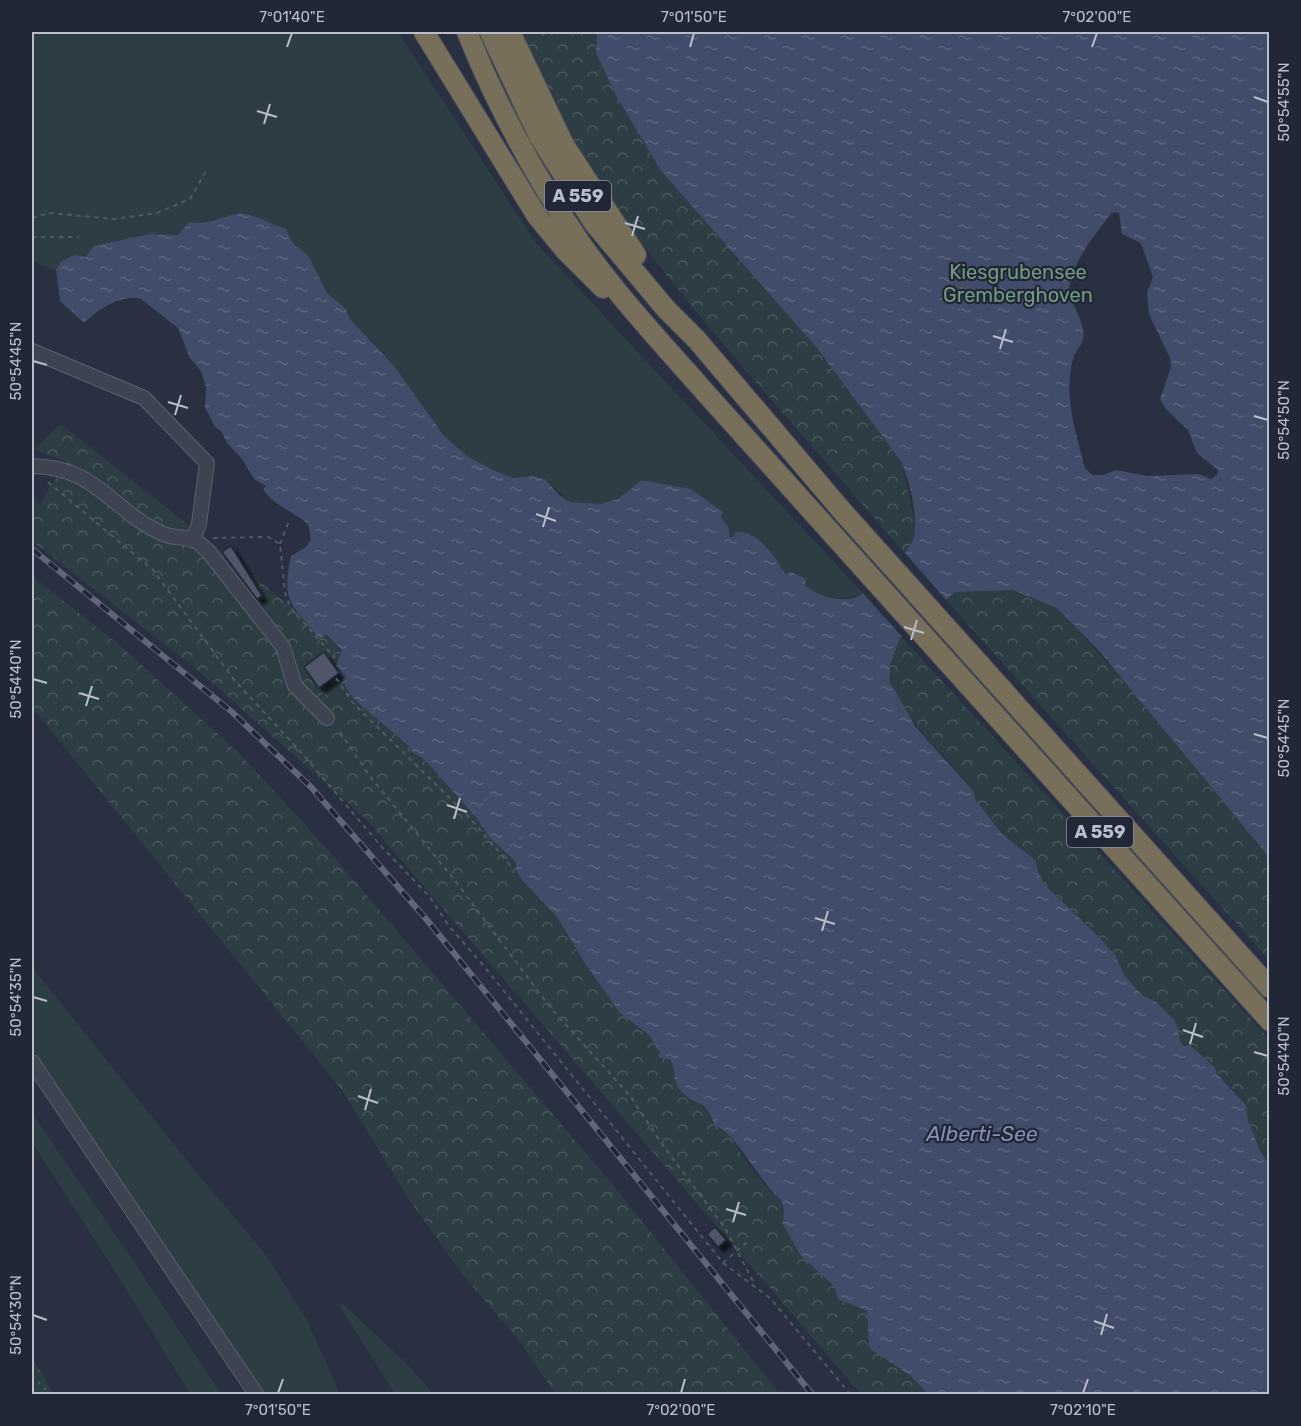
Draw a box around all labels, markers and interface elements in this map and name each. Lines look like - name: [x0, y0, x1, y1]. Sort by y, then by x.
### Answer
- text: 7°01'40"E: [259, 8, 325, 26]
- text: 7°01'50"E: [661, 8, 727, 26]
- text: 7°02'00"E: [1063, 8, 1131, 26]
- text: 50°54'55"N: [1275, 62, 1293, 142]
- road number: A 559: [545, 181, 611, 211]
- park label: Kiesgrubensee Gremberghoven: [943, 260, 1093, 307]
- text: 50°54'45"N: [7, 322, 25, 400]
- text: 50°54'50"N: [1275, 380, 1293, 460]
- text: 50°54'40"N: [7, 639, 25, 719]
- text: 50°54'45"N: [1275, 699, 1293, 777]
- road number: A 559: [1067, 817, 1133, 847]
- text: 50°54'35"N: [7, 957, 25, 1037]
- text: 50°54'40"N: [1275, 1016, 1293, 1096]
- water label: Alberti-See: [925, 1121, 1038, 1146]
- text: 50°54'30"N: [7, 1275, 25, 1355]
- text: 7°01'50"E: [245, 1401, 311, 1419]
- text: 7°02'00"E: [647, 1401, 715, 1419]
- text: 7°02'10"E: [1050, 1401, 1116, 1419]

